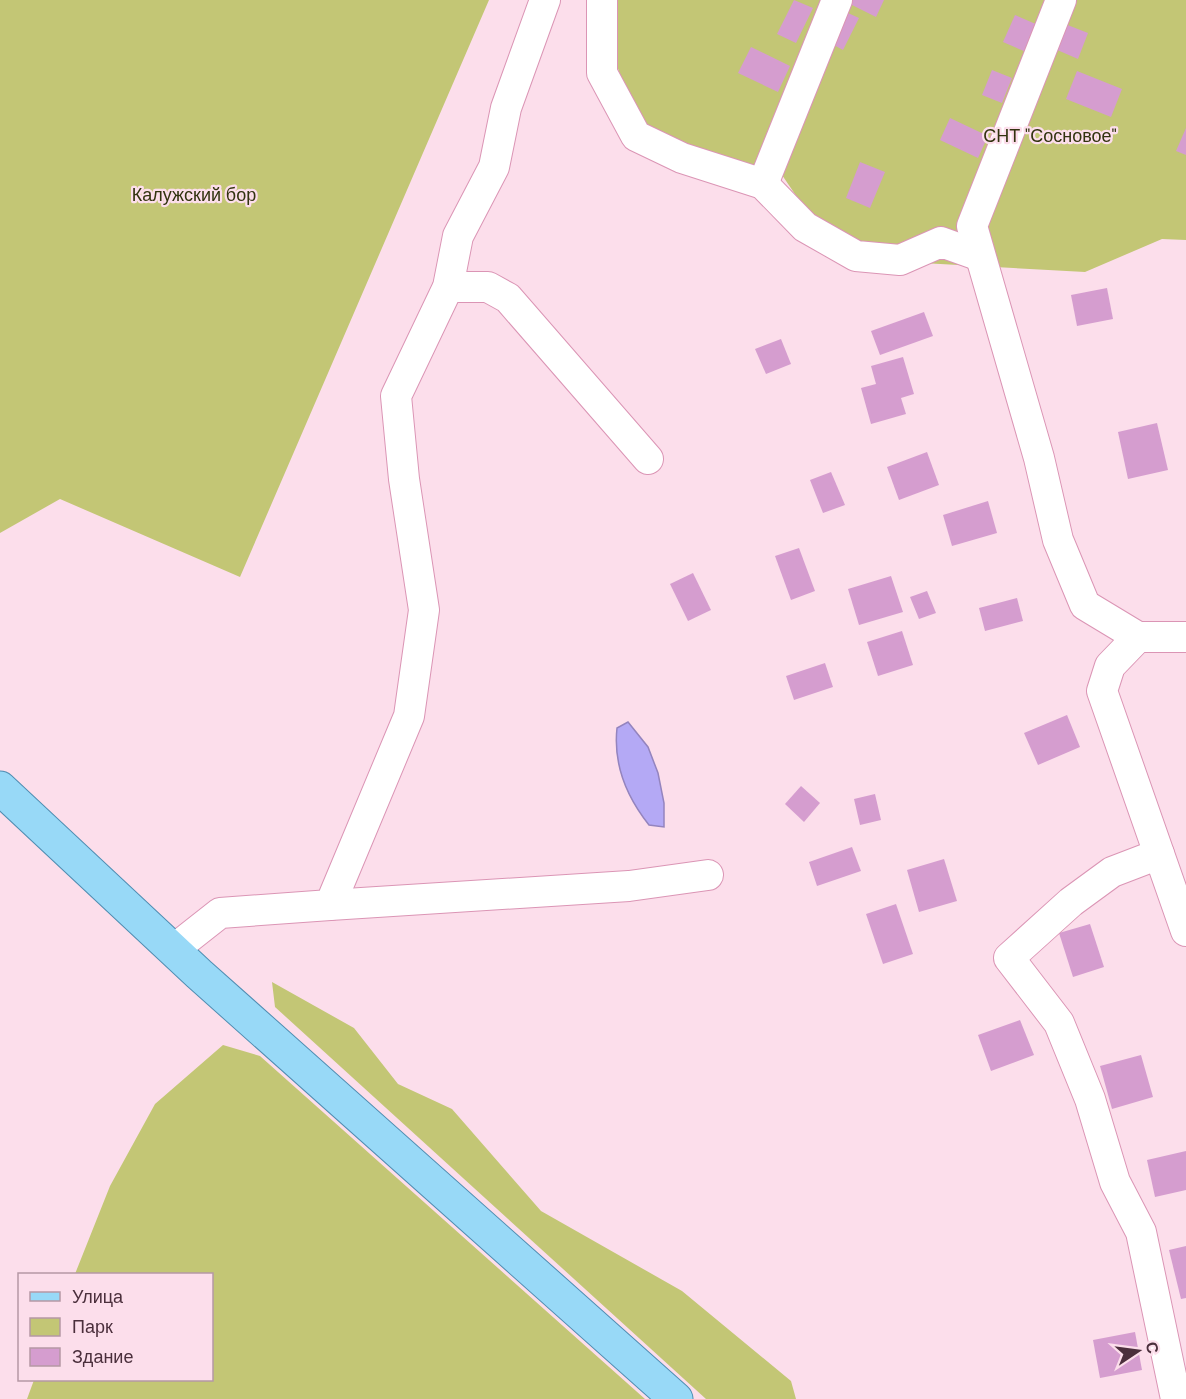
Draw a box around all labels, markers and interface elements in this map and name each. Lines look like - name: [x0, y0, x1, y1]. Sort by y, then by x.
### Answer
- park label: СНТ "Сосновое": [983, 124, 1117, 148]
- park label: Калужский бор: [132, 183, 256, 207]
- legend: [18, 1273, 213, 1381]
- text: Улица: [72, 1285, 124, 1309]
- text: Парк: [72, 1315, 113, 1339]
- north arrow: [1108, 1321, 1168, 1381]
- text: С: [1141, 1340, 1164, 1356]
- text: Здание: [72, 1345, 133, 1369]

